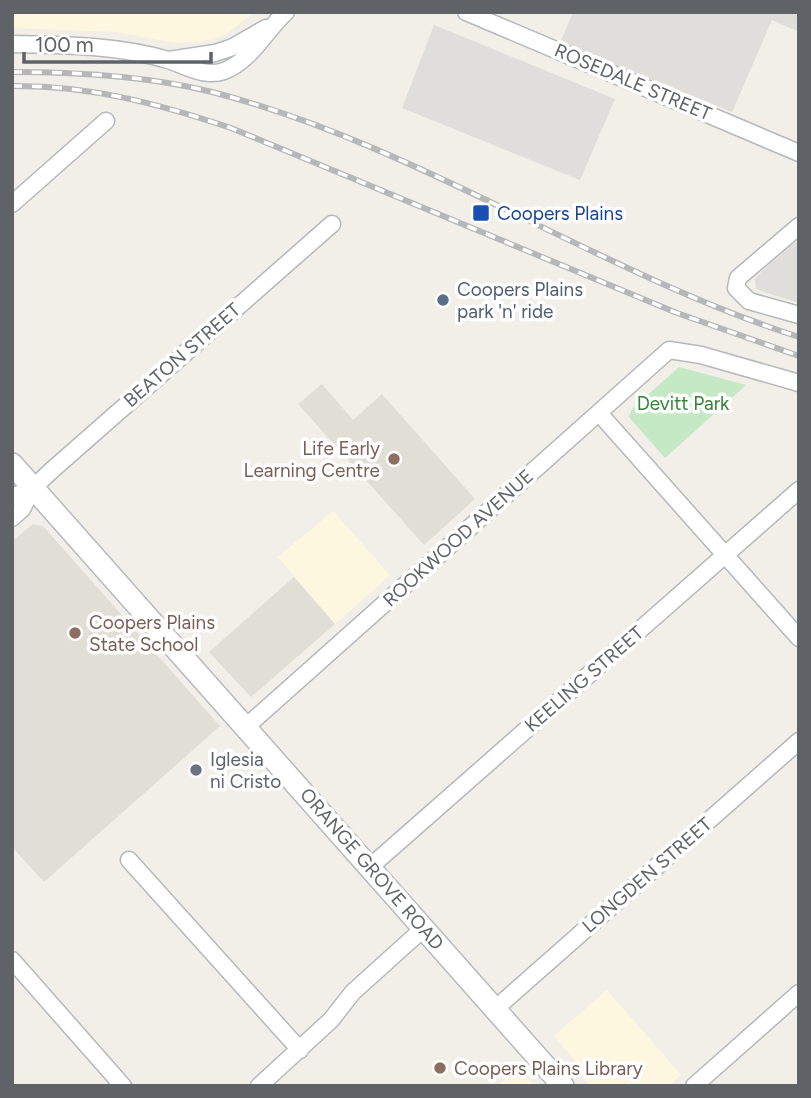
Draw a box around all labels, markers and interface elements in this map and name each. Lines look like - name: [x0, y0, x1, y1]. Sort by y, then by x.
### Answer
- scale bar: [24, 21, 212, 65]
- text: 100 m: [35, 32, 94, 57]
- street label: ROSEDALE STREET: [551, 39, 715, 126]
- place label: Coopers Plains: [497, 202, 623, 225]
- marker: Coopers Plains: [471, 203, 491, 223]
- place label: Coopers Plains park 'n' ride: [457, 278, 583, 323]
- marker: Coopers Plains park 'n' ride: [435, 292, 451, 308]
- street label: BEATON STREET: [119, 298, 245, 412]
- park label: Devitt Park: [637, 392, 730, 415]
- place label: Life Early Learning Centre: [244, 437, 380, 482]
- marker: Life Early Learning Centre: [386, 451, 402, 467]
- street label: ROOKWOOD AVENUE: [378, 464, 538, 612]
- place label: Coopers Plains State School: [89, 611, 215, 656]
- street label: KEELING STREET: [520, 621, 649, 737]
- marker: Coopers Plains State School: [67, 625, 83, 641]
- place label: Iglesia ni Cristo: [210, 748, 281, 793]
- marker: Iglesia ni Cristo: [188, 762, 204, 778]
- street label: ORANGE GROVE ROAD: [295, 783, 449, 955]
- street label: LONGDEN STREET: [577, 812, 717, 938]
- place label: Coopers Plains Library: [454, 1057, 643, 1080]
- marker: Coopers Plains Library: [432, 1060, 448, 1076]

